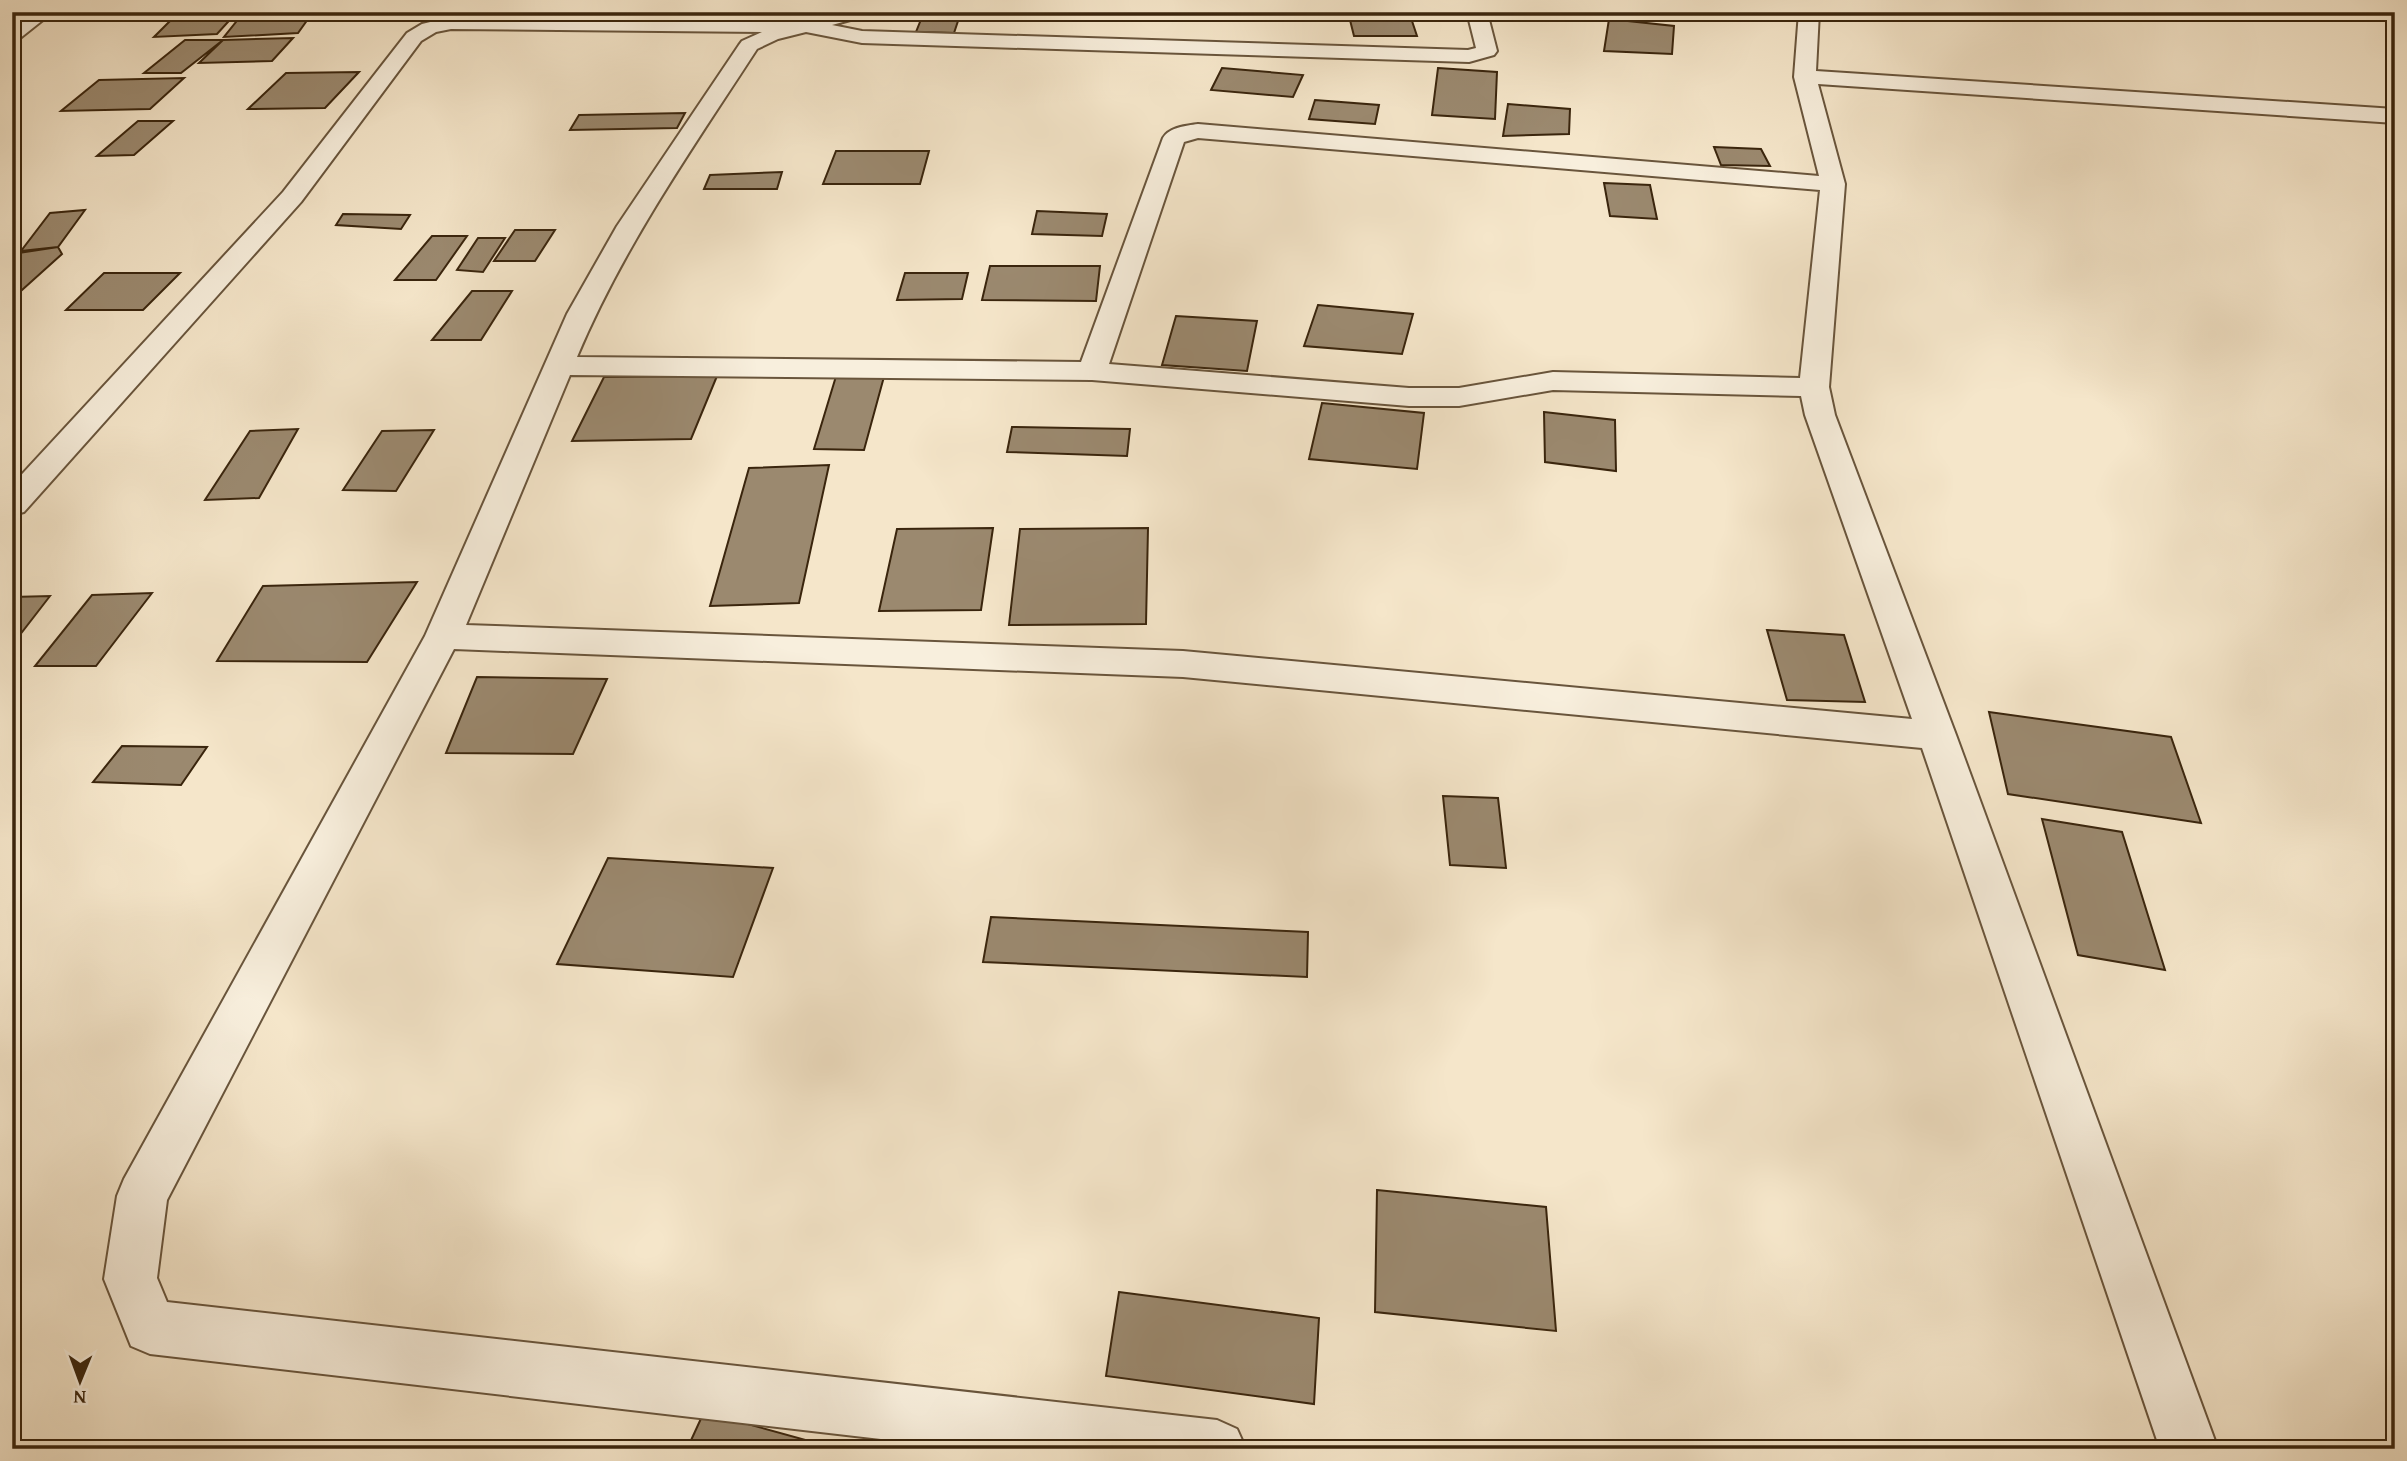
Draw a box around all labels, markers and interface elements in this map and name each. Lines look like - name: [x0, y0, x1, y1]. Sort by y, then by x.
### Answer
- north arrow: [46, 1346, 116, 1416]
- text: N: [73, 1384, 86, 1412]

